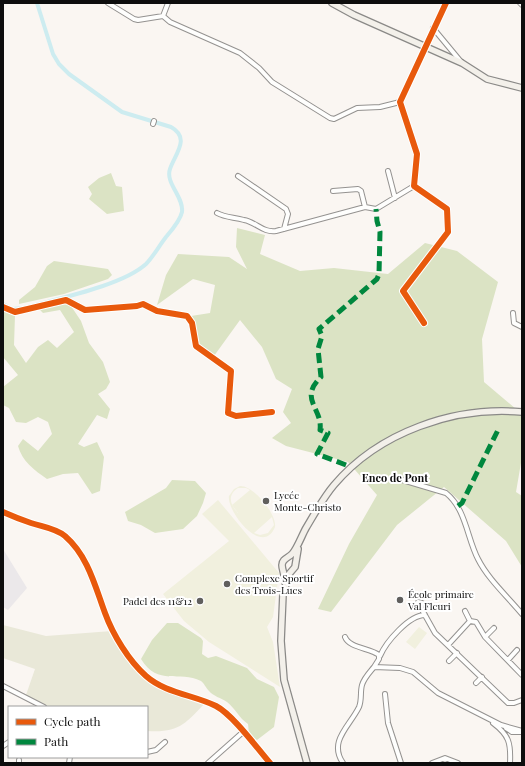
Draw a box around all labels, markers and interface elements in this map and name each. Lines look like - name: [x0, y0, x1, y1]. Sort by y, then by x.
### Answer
- district label: Enco de Pont: [362, 470, 428, 485]
- place label: Lycée Monte-Christo: [274, 488, 342, 514]
- marker: Lycée Monte-Christo: [261, 496, 271, 506]
- place label: Complexe Sportif des Trois-Lucs: [235, 571, 314, 597]
- marker: Complexe Sportif des Trois-Lucs: [222, 579, 232, 589]
- place label: École primaire Val Fleuri: [407, 587, 474, 613]
- place label: Padel des 11&12: [123, 594, 192, 608]
- marker: École primaire Val Fleuri: [395, 595, 405, 605]
- marker: Padel des 11&12: [195, 596, 205, 606]
- legend: [8, 706, 148, 758]
- text: Cycle path: [44, 713, 101, 729]
- text: Path: [44, 733, 68, 749]

